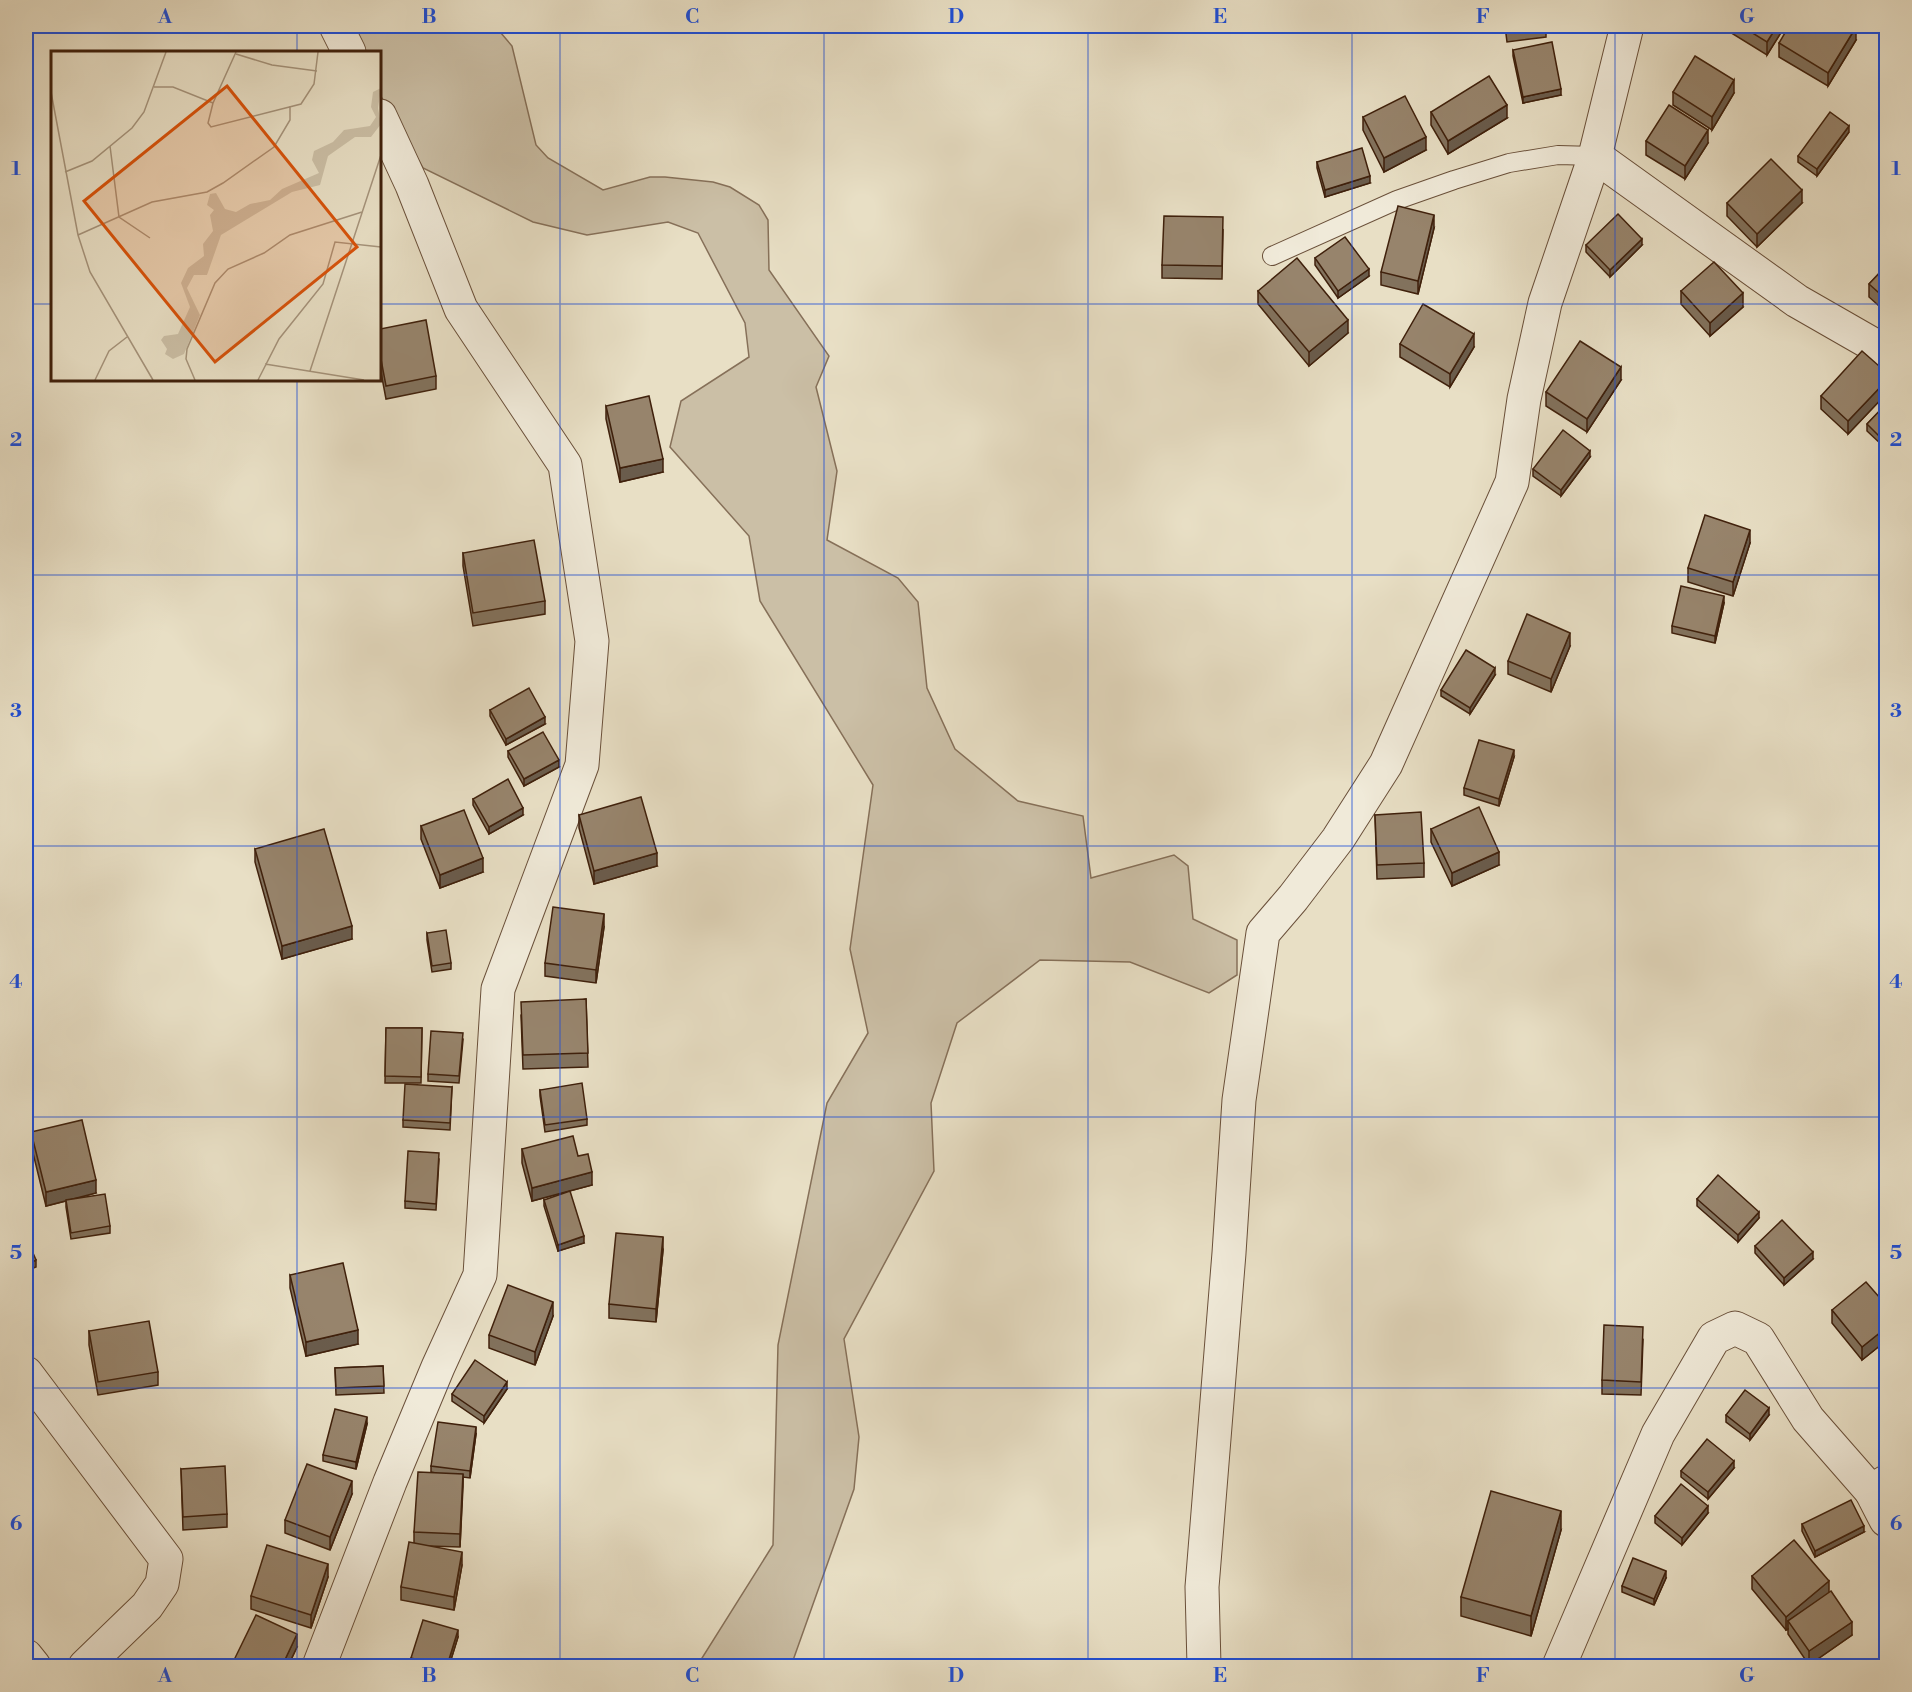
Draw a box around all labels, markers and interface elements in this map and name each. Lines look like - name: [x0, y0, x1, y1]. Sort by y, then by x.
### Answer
- text: A: [157, 5, 173, 30]
- text: B: [421, 5, 437, 30]
- text: C: [685, 5, 699, 30]
- text: D: [948, 5, 964, 30]
- text: E: [1213, 5, 1227, 30]
- text: F: [1476, 5, 1490, 30]
- text: G: [1739, 5, 1755, 30]
- inset map: [51, 51, 381, 381]
- text: 1: [11, 157, 21, 182]
- text: 1: [1891, 157, 1901, 182]
- text: 2: [10, 428, 22, 453]
- text: 2: [1890, 428, 1902, 453]
- text: 3: [10, 699, 22, 724]
- text: 3: [1890, 699, 1902, 724]
- text: 4: [9, 970, 23, 995]
- text: 4: [1889, 970, 1903, 995]
- text: 5: [10, 1241, 22, 1266]
- text: 5: [1890, 1241, 1902, 1266]
- text: 6: [10, 1512, 23, 1537]
- text: 6: [1890, 1512, 1903, 1537]
- text: A: [157, 1664, 173, 1689]
- text: B: [421, 1664, 437, 1689]
- text: C: [685, 1664, 699, 1689]
- text: D: [948, 1664, 964, 1689]
- text: E: [1213, 1664, 1227, 1689]
- text: F: [1476, 1664, 1490, 1689]
- text: G: [1739, 1664, 1755, 1689]

